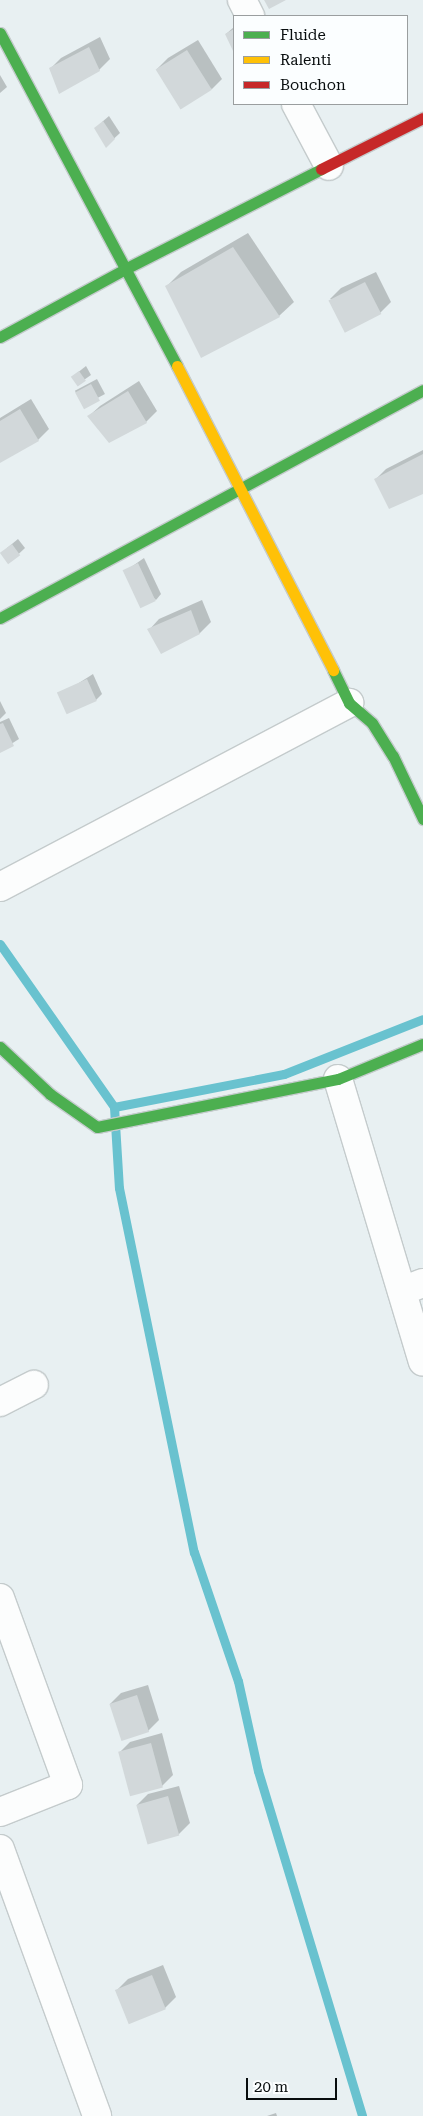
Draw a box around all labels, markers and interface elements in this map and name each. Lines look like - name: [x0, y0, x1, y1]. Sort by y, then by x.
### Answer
- legend: [233, 15, 408, 105]
- text: Fluide: [280, 26, 326, 44]
- text: Ralenti: [280, 51, 331, 69]
- text: Bouchon: [280, 76, 346, 94]
- scale bar: [248, 2068, 339, 2100]
- text: 20 m: [254, 2078, 288, 2096]

